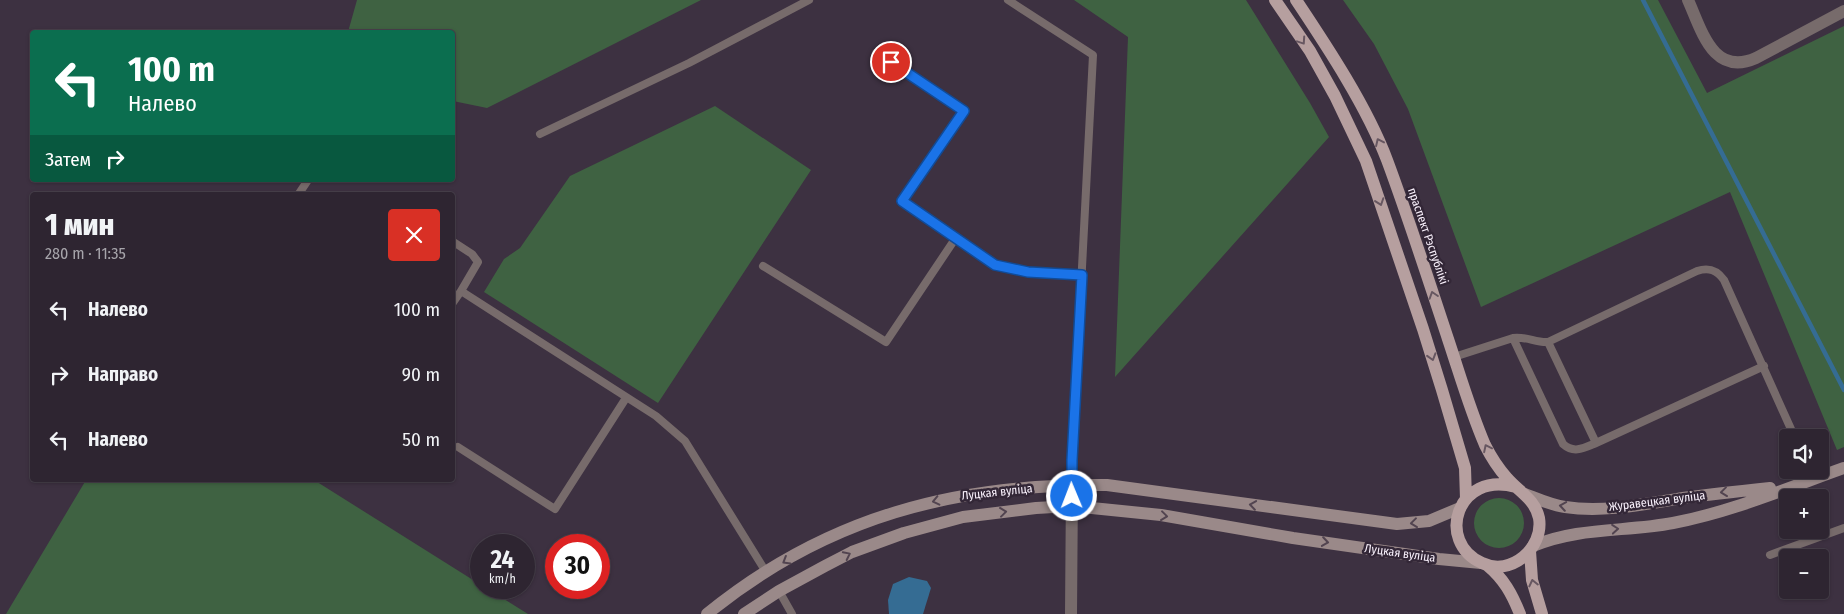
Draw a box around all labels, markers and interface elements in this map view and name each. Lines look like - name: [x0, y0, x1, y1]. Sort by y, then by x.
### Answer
- one-way arrow: [1296, 35, 1306, 44]
- pin: [870, 41, 912, 83]
- text: 100 m: [128, 48, 215, 90]
- icon: arrive: [877, 48, 905, 76]
- icon: left: [45, 50, 110, 115]
- text: Налево: [128, 90, 197, 117]
- one-way arrow: [1375, 138, 1385, 147]
- icon: right: [101, 145, 129, 173]
- text: Затем: [45, 148, 91, 171]
- street label: праспект Рэспублікі: [1405, 186, 1451, 286]
- one-way arrow: [1374, 198, 1384, 206]
- text: 1 мин: [45, 207, 114, 243]
- button: close: [388, 209, 440, 261]
- text: 280 m · 11:35: [45, 244, 126, 263]
- one-way arrow: [1429, 292, 1439, 300]
- icon: left: [45, 296, 73, 324]
- text: Налево: [88, 298, 148, 321]
- text: 100 m: [394, 298, 440, 321]
- one-way arrow: [1426, 352, 1436, 360]
- icon: right: [45, 361, 73, 389]
- text: Направо: [88, 363, 158, 386]
- text: 90 m: [402, 363, 440, 386]
- icon: left: [45, 426, 73, 454]
- text: Налево: [88, 428, 148, 451]
- text: 50 m: [402, 428, 440, 451]
- map controls: [1779, 429, 1829, 599]
- button: sound: [1779, 429, 1829, 479]
- one-way arrow: [1483, 444, 1493, 453]
- position arrow: [1045, 469, 1097, 521]
- street label: Луцкая вуліца: [961, 481, 1033, 503]
- one-way arrow: [1720, 486, 1728, 497]
- street label: Журавецкая вуліца: [1608, 488, 1706, 514]
- button: +: [1779, 489, 1829, 539]
- one-way arrow: [931, 495, 940, 506]
- one-way arrow: [1249, 500, 1257, 511]
- one-way arrow: [1559, 501, 1567, 512]
- one-way arrow: [999, 507, 1007, 518]
- one-way arrow: [1161, 510, 1169, 521]
- one-way arrow: [1410, 517, 1418, 528]
- one-way arrow: [1611, 524, 1619, 535]
- speed limit sign: 30: [545, 534, 610, 599]
- one-way arrow: [1321, 536, 1329, 547]
- street label: Луцкая вуліца: [1364, 541, 1436, 565]
- text: 24: [491, 545, 514, 575]
- button: −: [1779, 549, 1829, 599]
- one-way arrow: [842, 551, 851, 561]
- one-way arrow: [782, 554, 791, 564]
- text: km/h: [489, 572, 516, 586]
- one-way arrow: [1528, 579, 1539, 588]

